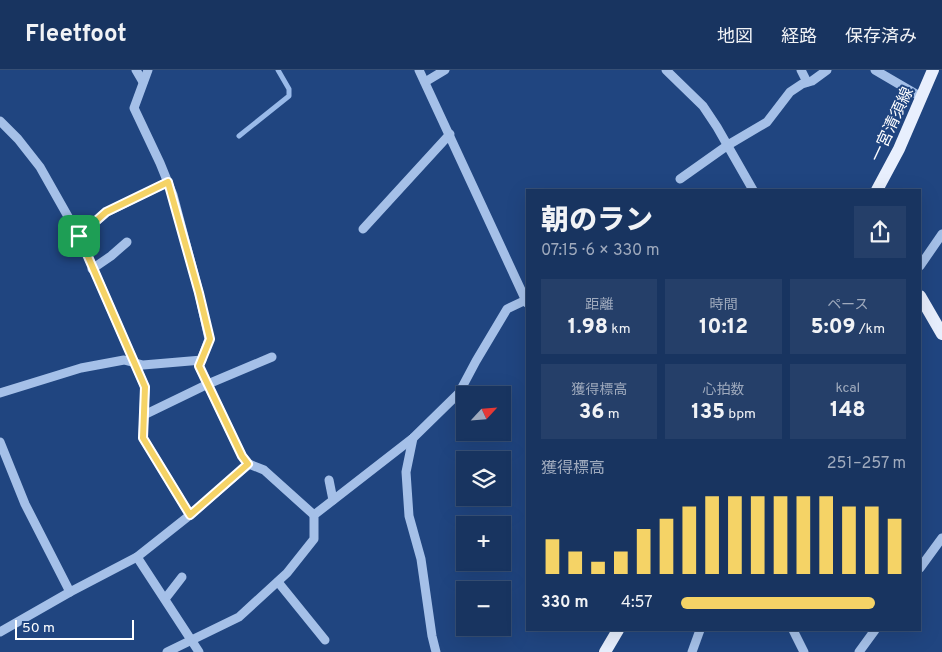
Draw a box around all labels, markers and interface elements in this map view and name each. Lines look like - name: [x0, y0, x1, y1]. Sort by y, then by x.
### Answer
- text: Fleetfoot: [25, 20, 127, 50]
- text: 地図: [717, 26, 753, 49]
- text: 経路: [781, 26, 817, 49]
- text: 保存済み: [845, 26, 917, 49]
- street label: 一宮清須線: [867, 84, 919, 165]
- text: 朝のラン: [541, 204, 653, 240]
- button: share: [854, 206, 906, 258]
- pin: [58, 215, 100, 257]
- icon: arrive: [65, 222, 93, 250]
- text: 07:15 · 6 × 330 m: [541, 241, 660, 261]
- text: 距離: [585, 297, 613, 314]
- text: 時間: [709, 297, 737, 314]
- text: ペース: [827, 297, 868, 314]
- text: 1.98: [568, 314, 608, 341]
- text: 10:12: [699, 314, 748, 341]
- text: 5:09: [811, 314, 856, 341]
- text: km: [608, 321, 631, 338]
- text: /km: [856, 321, 885, 338]
- text: kcal: [835, 380, 860, 397]
- text: 獲得標高: [571, 382, 627, 399]
- text: 心拍数: [702, 382, 744, 399]
- north arrow: [456, 386, 511, 441]
- map controls: [456, 386, 511, 636]
- text: 148: [830, 397, 866, 424]
- text: 36: [579, 399, 604, 426]
- text: 135: [691, 399, 725, 426]
- text: m: [604, 406, 620, 423]
- text: bpm: [725, 406, 756, 423]
- button: layers: [456, 451, 511, 506]
- text: 251–257 m: [827, 454, 906, 474]
- text: 獲得標高: [541, 459, 605, 479]
- button: +: [456, 516, 511, 571]
- button: −: [456, 581, 511, 636]
- text: 330 m: [541, 593, 588, 613]
- text: 4:57: [621, 593, 653, 613]
- scale bar: [15, 617, 134, 640]
- text: 50 m: [22, 620, 55, 637]

